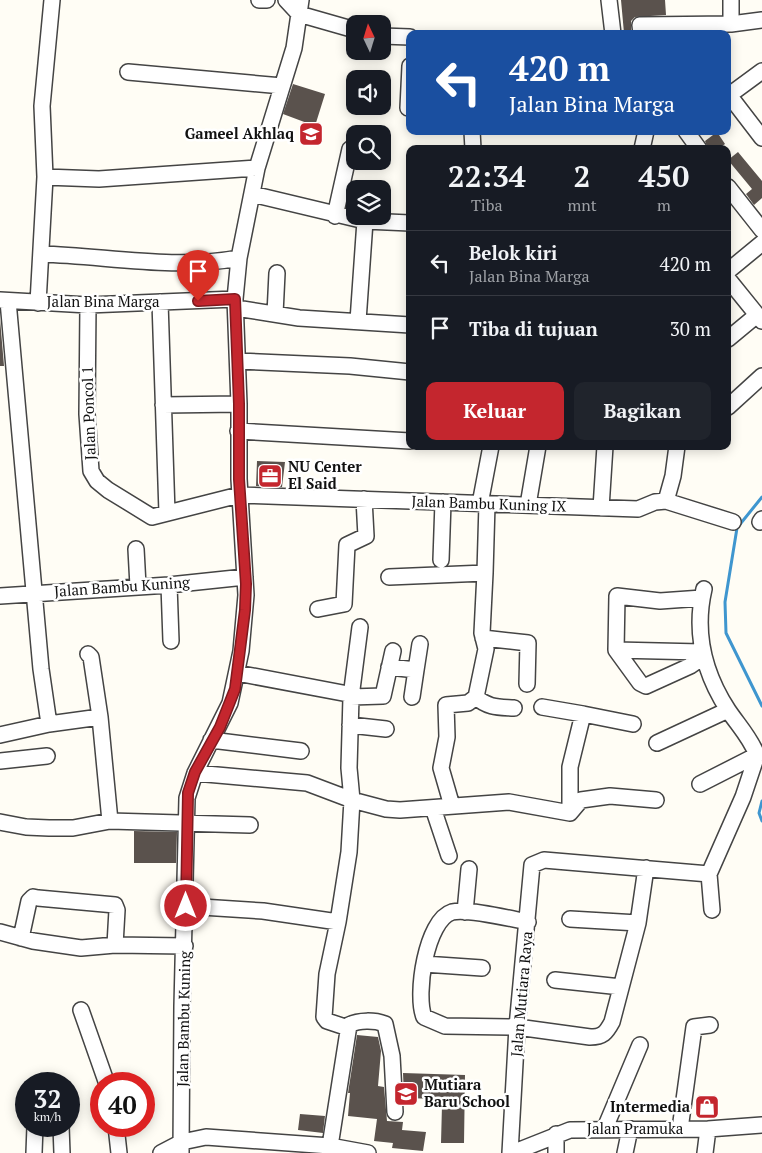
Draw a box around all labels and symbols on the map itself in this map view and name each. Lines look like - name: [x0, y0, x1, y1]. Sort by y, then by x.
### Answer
- north arrow: [346, 15, 391, 60]
- school or university icon: Gameel Akhlaq: [298, 121, 324, 147]
- place label: Gameel Akhlaq: [185, 123, 294, 143]
- pin: [177, 250, 219, 301]
- street label: Jalan Bina Marga: [46, 291, 160, 311]
- street label: Jalan Poncol 1: [76, 366, 100, 460]
- place label: NU Center El Said: [288, 456, 362, 493]
- office icon: NU Center El Said: [257, 463, 283, 489]
- street label: Jalan Bambu Kuning IX: [411, 490, 567, 516]
- street label: Jalan Bambu Kuning: [53, 571, 192, 601]
- position arrow: [159, 879, 211, 931]
- street label: Jalan Mutiara Raya: [506, 930, 536, 1057]
- street label: Jalan Bambu Kuning: [172, 950, 194, 1087]
- speed limit sign: 40: [90, 1072, 155, 1137]
- place label: Mutiara Baru School: [424, 1074, 510, 1111]
- school or university icon: Mutiara Baru School: [393, 1081, 419, 1107]
- shop icon: Intermedia: [694, 1094, 720, 1120]
- place label: Intermedia: [610, 1096, 691, 1116]
- street label: Jalan Pramuka: [587, 1118, 684, 1138]

